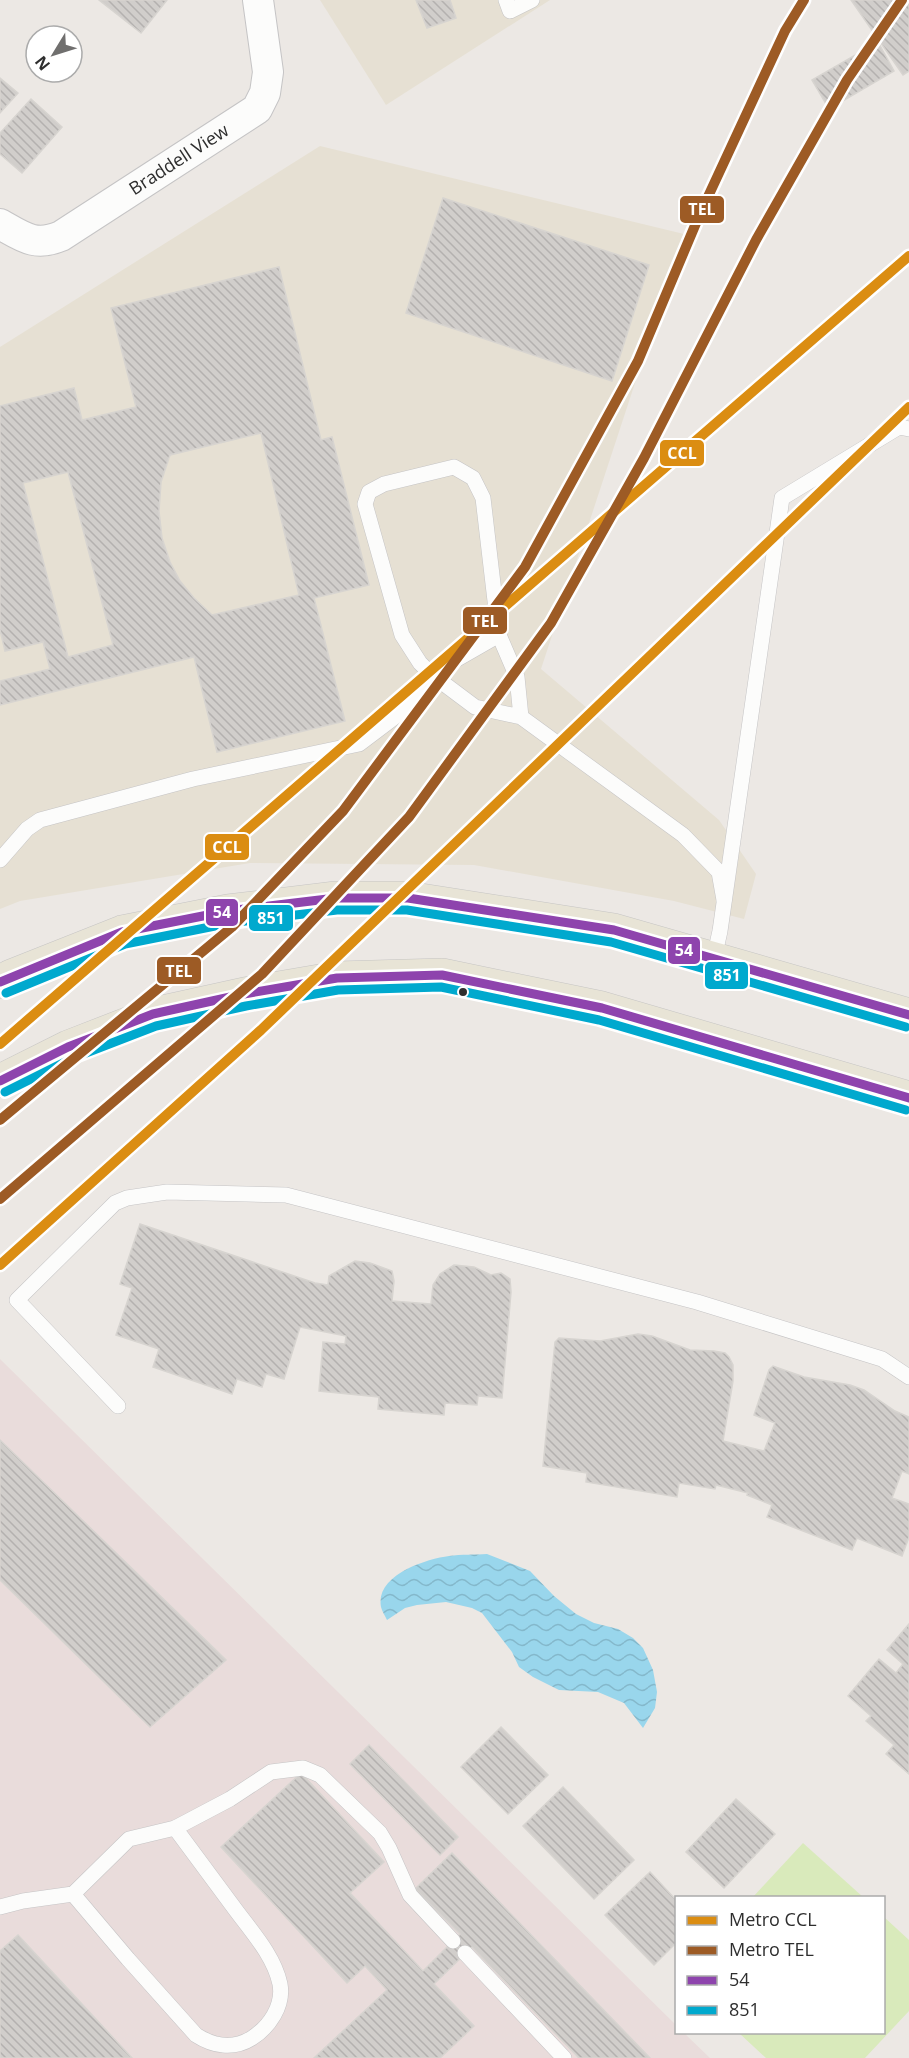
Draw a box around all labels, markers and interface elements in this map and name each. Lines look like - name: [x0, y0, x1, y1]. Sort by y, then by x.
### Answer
- north arrow: [24, 24, 84, 84]
- text: N: [30, 51, 55, 75]
- street label: Braddell View: [124, 118, 233, 200]
- line badge: TEL: [679, 195, 725, 224]
- text: TEL: [688, 198, 716, 220]
- line badge: CCL: [659, 439, 705, 467]
- text: CCL: [667, 442, 697, 464]
- line badge: TEL: [462, 606, 508, 635]
- text: TEL: [471, 610, 499, 632]
- line badge: CCL: [204, 833, 250, 861]
- text: CCL: [212, 836, 242, 858]
- line badge: 54: [205, 898, 239, 927]
- text: 54: [213, 901, 231, 923]
- line badge: 851: [248, 904, 294, 932]
- text: 851: [257, 907, 285, 929]
- line badge: 54: [667, 936, 701, 965]
- text: 54: [675, 939, 693, 961]
- line badge: TEL: [156, 956, 202, 985]
- text: TEL: [165, 960, 193, 982]
- line badge: 851: [704, 961, 749, 990]
- text: 851: [713, 964, 741, 986]
- unlabelled marker: [457, 986, 469, 998]
- legend: [675, 1896, 885, 2034]
- text: Metro CCL: [729, 1907, 817, 1931]
- text: Metro TEL: [729, 1937, 814, 1961]
- text: 54: [729, 1967, 750, 1991]
- text: 851: [729, 1997, 760, 2021]

